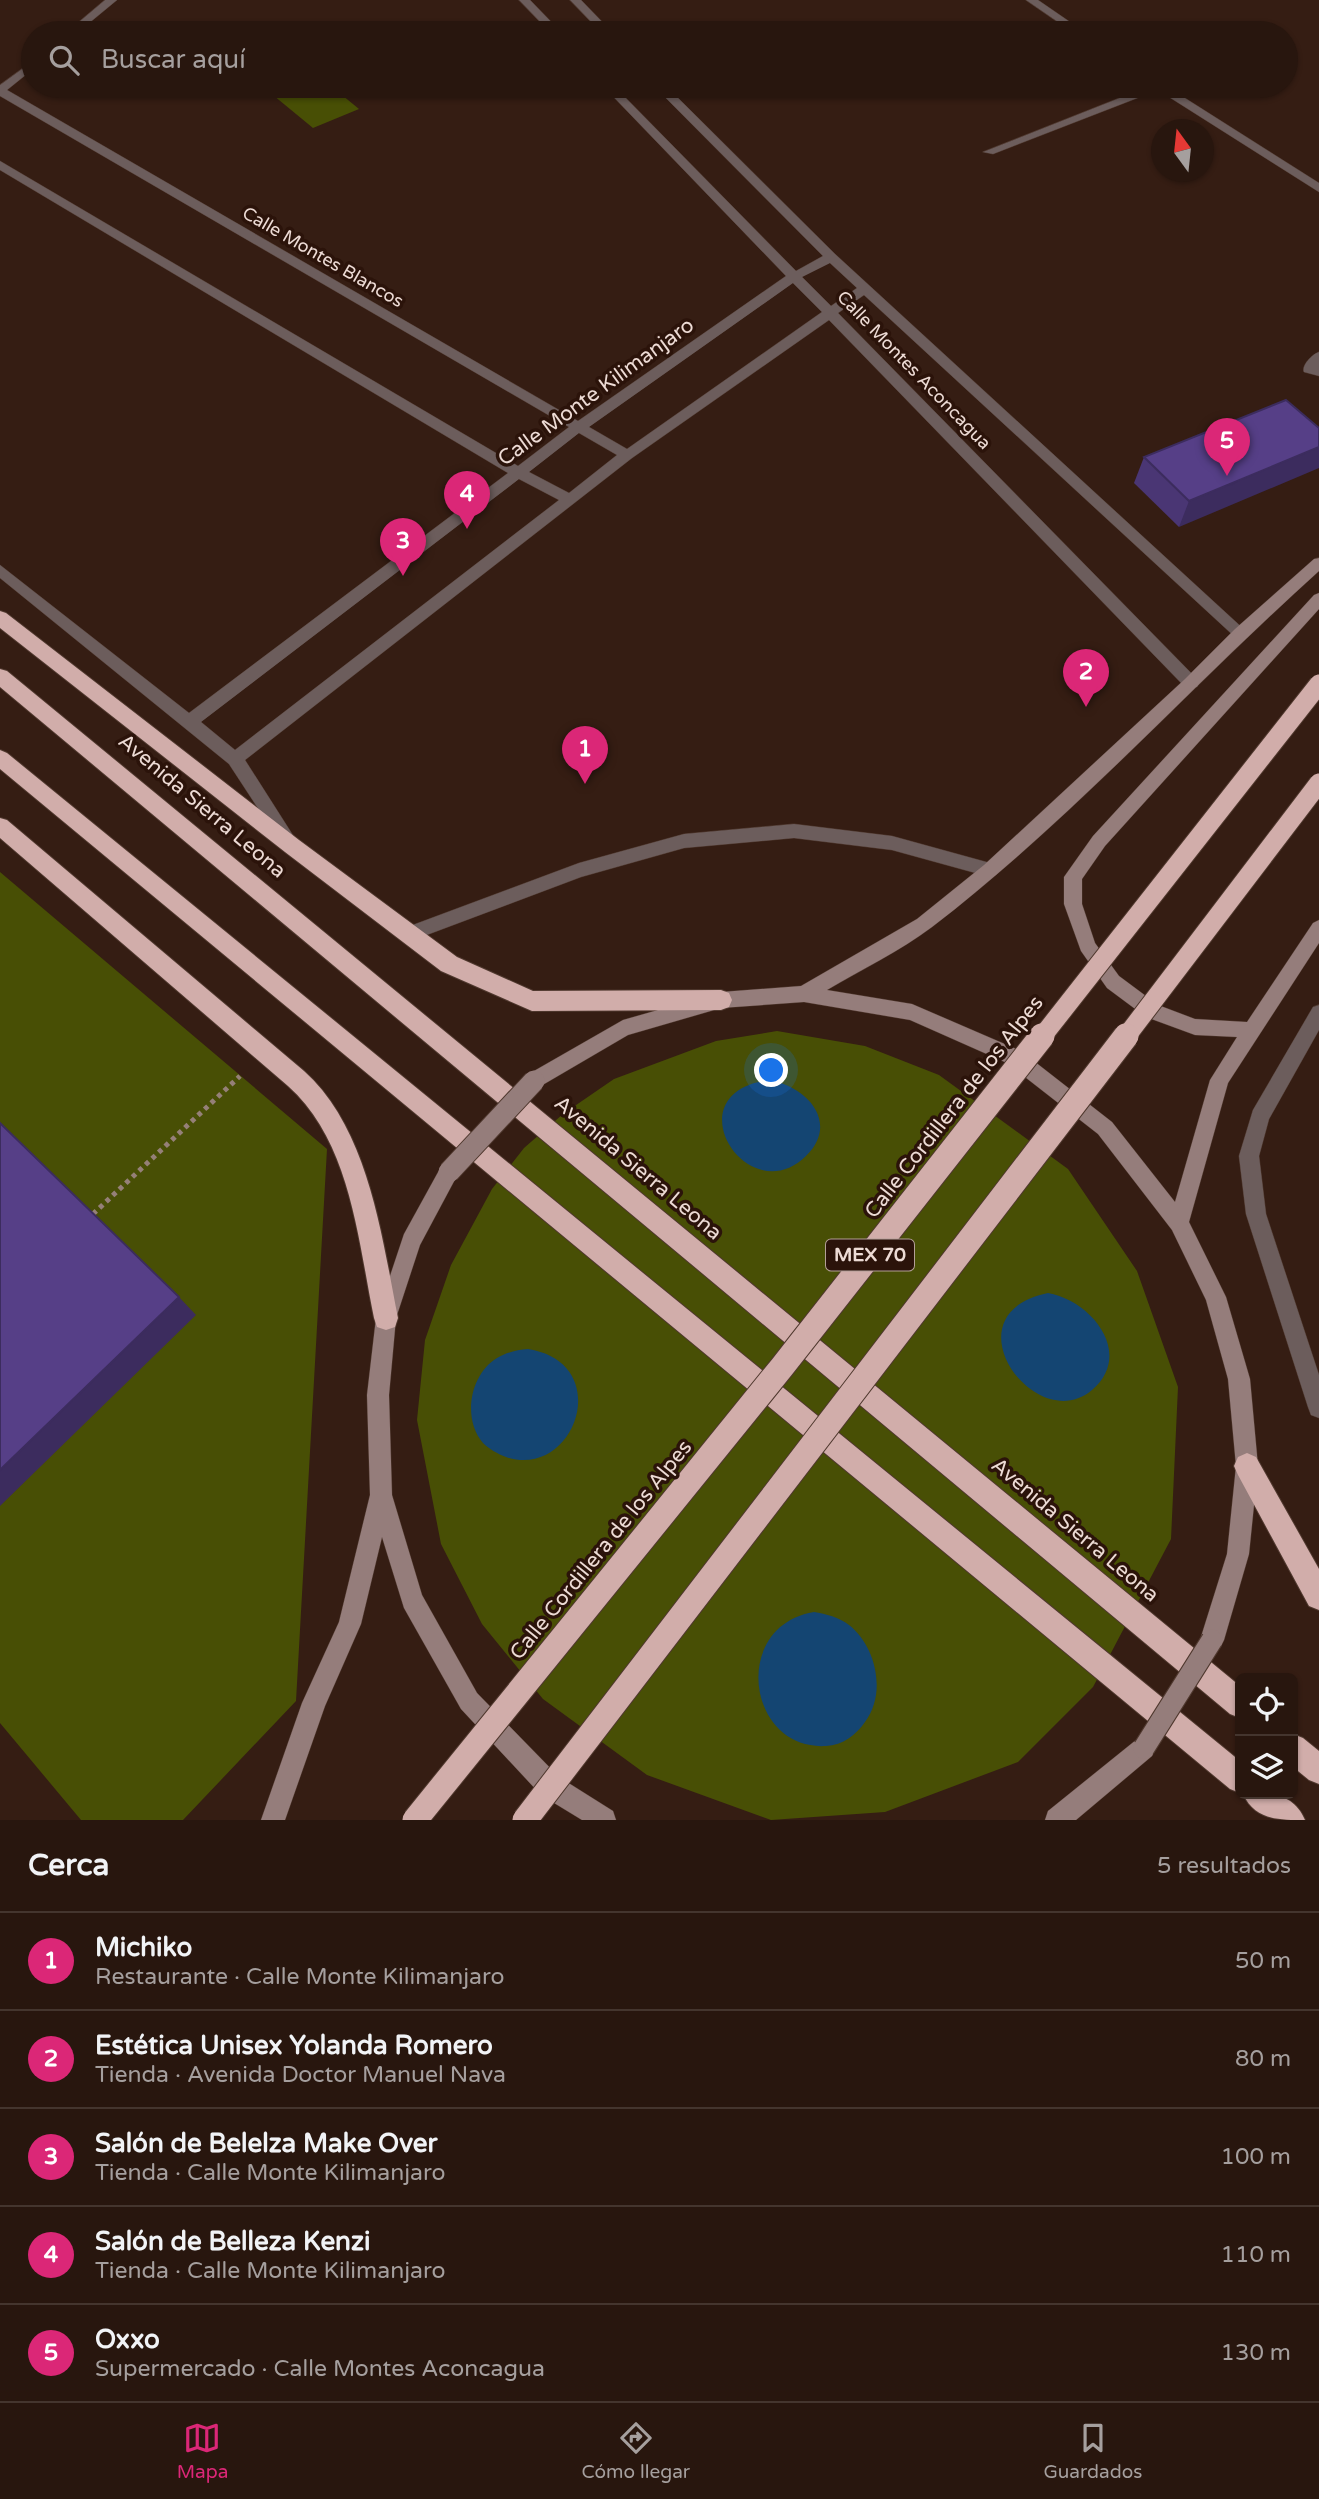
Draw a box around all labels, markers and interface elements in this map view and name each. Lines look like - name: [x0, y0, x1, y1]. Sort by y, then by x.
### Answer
- search box: [21, 21, 1298, 98]
- icon: search: [45, 41, 83, 79]
- text: Buscar aquí: [101, 44, 246, 75]
- north arrow: [1151, 119, 1214, 182]
- street label: Calle Montes Blancos: [238, 202, 408, 312]
- street label: Calle Montes Aconcagua: [832, 286, 996, 454]
- street label: Calle Monte Kilimanjaro: [493, 313, 699, 471]
- pin: 5: [1204, 418, 1250, 476]
- pin: 4: [444, 471, 490, 529]
- pin: 3: [380, 518, 426, 576]
- pin: 2: [1063, 649, 1109, 707]
- pin: 1: [562, 726, 608, 784]
- street label: Avenida Sierra Leona: [113, 729, 291, 883]
- street label: Calle Cordillera de los Alpes: [859, 991, 1049, 1223]
- your location: [754, 1053, 788, 1087]
- street label: Avenida Sierra Leona: [549, 1091, 727, 1245]
- road number: MEX 70: [826, 1240, 914, 1270]
- street label: Calle Cordillera de los Alpes: [505, 1435, 697, 1665]
- street label: Avenida Sierra Leona: [986, 1453, 1164, 1607]
- map controls: [1235, 1673, 1298, 1799]
- button: locate: [1235, 1673, 1298, 1736]
- button: layers: [1235, 1736, 1298, 1799]
- text: Cerca: [28, 1847, 109, 1884]
- text: 5 resultados: [1157, 1852, 1291, 1880]
- text: Michiko: [95, 1932, 192, 1963]
- text: 1: [44, 1947, 58, 1975]
- text: 50 m: [1235, 1947, 1291, 1975]
- text: Restaurante · Calle Monte Kilimanjaro: [95, 1963, 504, 1991]
- text: Estética Unisex Yolanda Romero: [95, 2030, 493, 2061]
- text: 2: [44, 2045, 58, 2073]
- text: 80 m: [1235, 2045, 1291, 2073]
- text: Tienda · Avenida Doctor Manuel Nava: [95, 2061, 506, 2089]
- text: Salón de Belelza Make Over: [95, 2128, 438, 2159]
- text: 3: [44, 2143, 58, 2171]
- text: 100 m: [1221, 2143, 1291, 2171]
- text: Tienda · Calle Monte Kilimanjaro: [95, 2159, 445, 2187]
- text: Salón de Belleza Kenzi: [95, 2226, 370, 2257]
- text: 4: [44, 2241, 58, 2269]
- text: 110 m: [1221, 2241, 1291, 2269]
- text: Tienda · Calle Monte Kilimanjaro: [95, 2257, 445, 2285]
- text: Oxxo: [95, 2324, 160, 2355]
- text: 5: [44, 2339, 58, 2367]
- text: 130 m: [1221, 2339, 1291, 2367]
- text: Supermercado · Calle Montes Aconcagua: [95, 2355, 545, 2383]
- tab: Mapa: [177, 2419, 228, 2483]
- tab: Cómo llegar: [582, 2419, 690, 2483]
- tab: Guardados: [1043, 2419, 1142, 2483]

